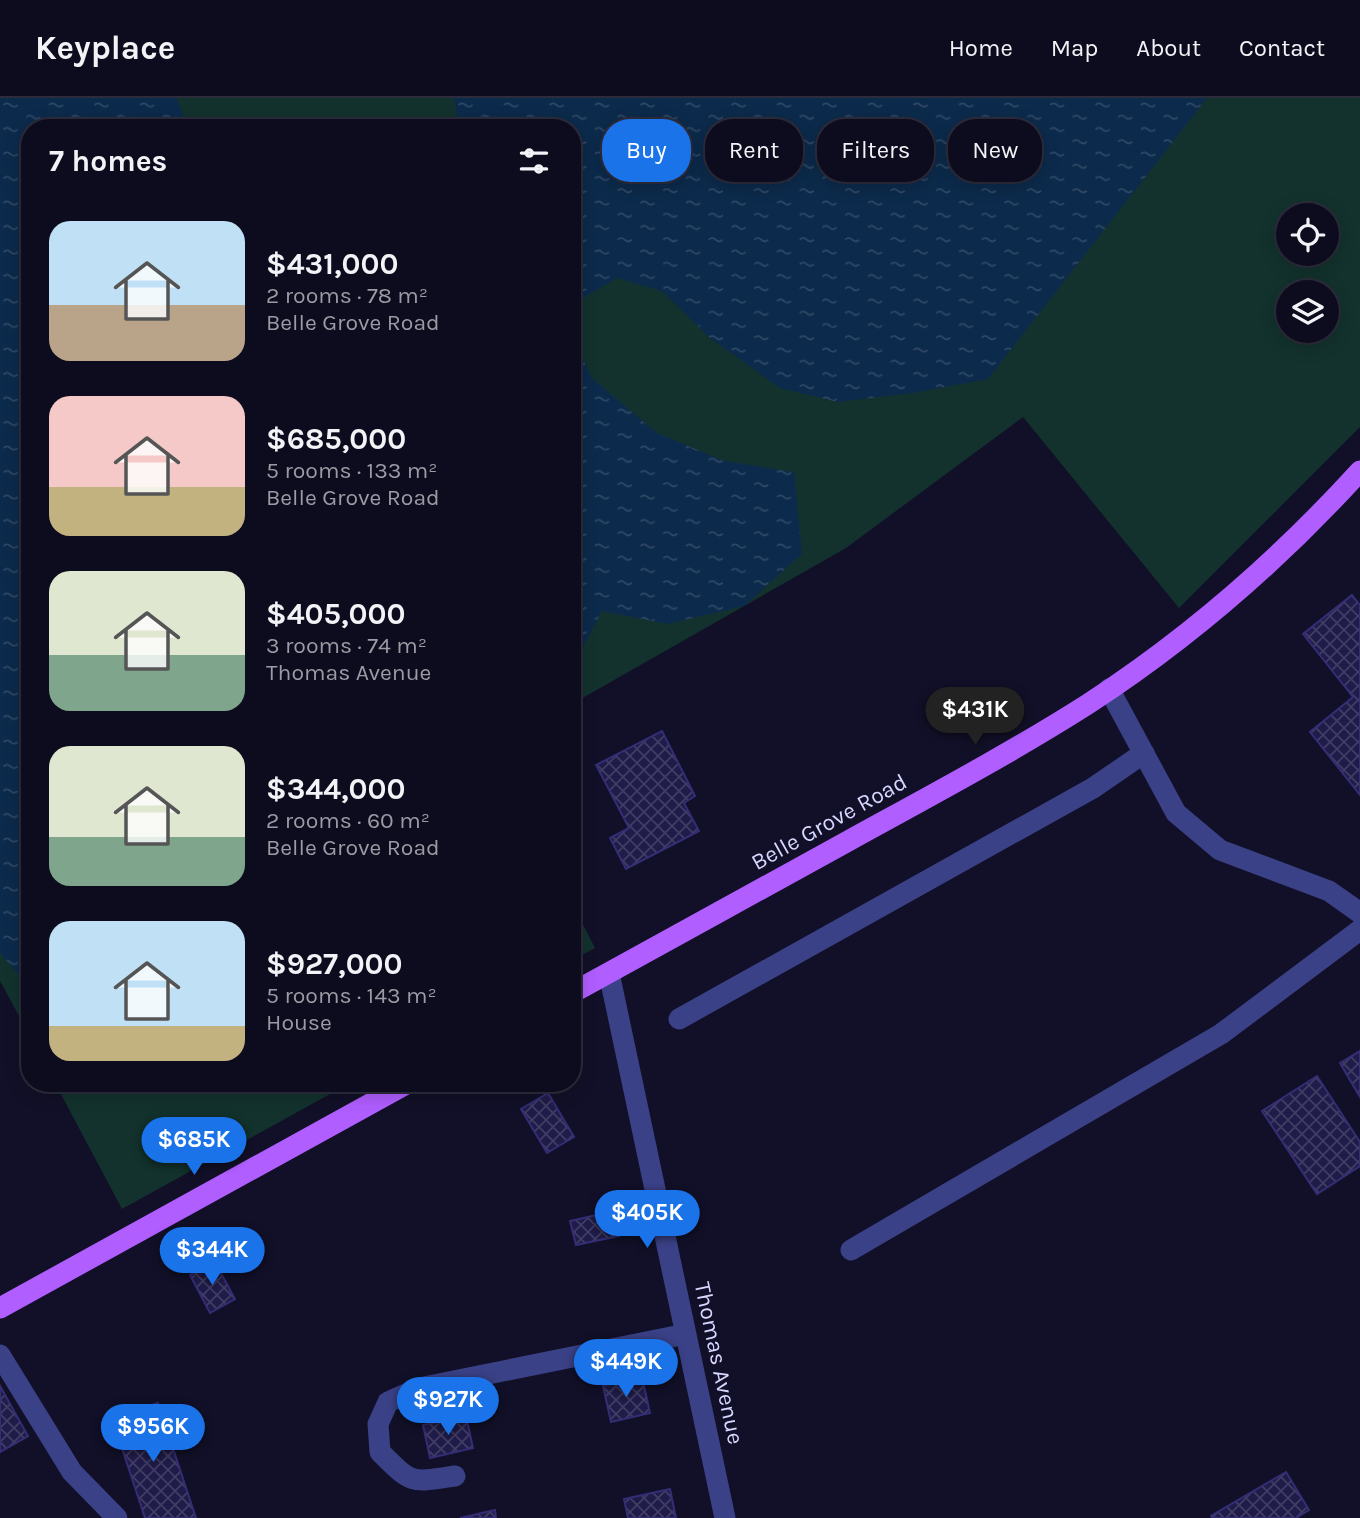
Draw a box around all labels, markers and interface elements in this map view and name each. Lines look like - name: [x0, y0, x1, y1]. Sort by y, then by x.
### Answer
- text: Keyplace: [35, 29, 175, 67]
- text: Home: [949, 34, 1013, 62]
- text: Map: [1051, 34, 1098, 62]
- text: About: [1136, 34, 1201, 62]
- text: Contact: [1239, 34, 1325, 62]
- chip: Buy: [602, 119, 691, 182]
- chip: Rent: [705, 119, 803, 182]
- chip: Filters: [817, 119, 934, 182]
- chip: New: [948, 119, 1042, 182]
- icon: filters: [515, 142, 553, 180]
- text: 7 homes: [49, 143, 167, 179]
- map controls: [1276, 203, 1339, 343]
- button: locate: [1276, 203, 1339, 266]
- text: $431,000: [266, 246, 398, 282]
- icon: home: [105, 249, 189, 333]
- button: layers: [1276, 280, 1339, 343]
- text: 2 rooms · 78 m²: [266, 282, 428, 309]
- text: Belle Grove Road: [266, 309, 440, 336]
- text: $685,000: [266, 421, 406, 457]
- icon: home: [105, 424, 189, 508]
- text: 5 rooms · 133 m²: [266, 457, 438, 484]
- text: Belle Grove Road: [266, 484, 440, 511]
- text: $405,000: [266, 596, 405, 632]
- icon: home: [105, 599, 189, 683]
- text: 3 rooms · 74 m²: [266, 632, 427, 659]
- text: Thomas Avenue: [266, 659, 431, 686]
- pin: $431K: [926, 688, 1024, 747]
- text: $431K: [941, 696, 1009, 723]
- street label: Belle Grove Road: [746, 768, 912, 876]
- text: $344,000: [266, 771, 406, 807]
- icon: home: [105, 774, 189, 858]
- text: 2 rooms · 60 m²: [266, 807, 430, 834]
- text: Belle Grove Road: [266, 834, 440, 861]
- text: $927,000: [266, 946, 403, 982]
- icon: home: [105, 949, 189, 1033]
- text: 5 rooms · 143 m²: [266, 982, 437, 1009]
- text: House: [266, 1009, 332, 1036]
- pin: $685K: [145, 1118, 243, 1177]
- text: $685K: [157, 1126, 231, 1153]
- pin: $405K: [598, 1190, 696, 1250]
- text: $405K: [611, 1199, 683, 1226]
- pin: $344K: [163, 1228, 261, 1287]
- text: $344K: [176, 1236, 248, 1263]
- street label: Thomas Avenue: [689, 1279, 749, 1447]
- pin: $449K: [577, 1340, 675, 1399]
- text: $449K: [590, 1348, 662, 1375]
- pin: $927K: [399, 1378, 497, 1437]
- text: $927K: [413, 1386, 483, 1413]
- pin: $956K: [104, 1404, 202, 1464]
- text: $956K: [117, 1413, 189, 1440]

